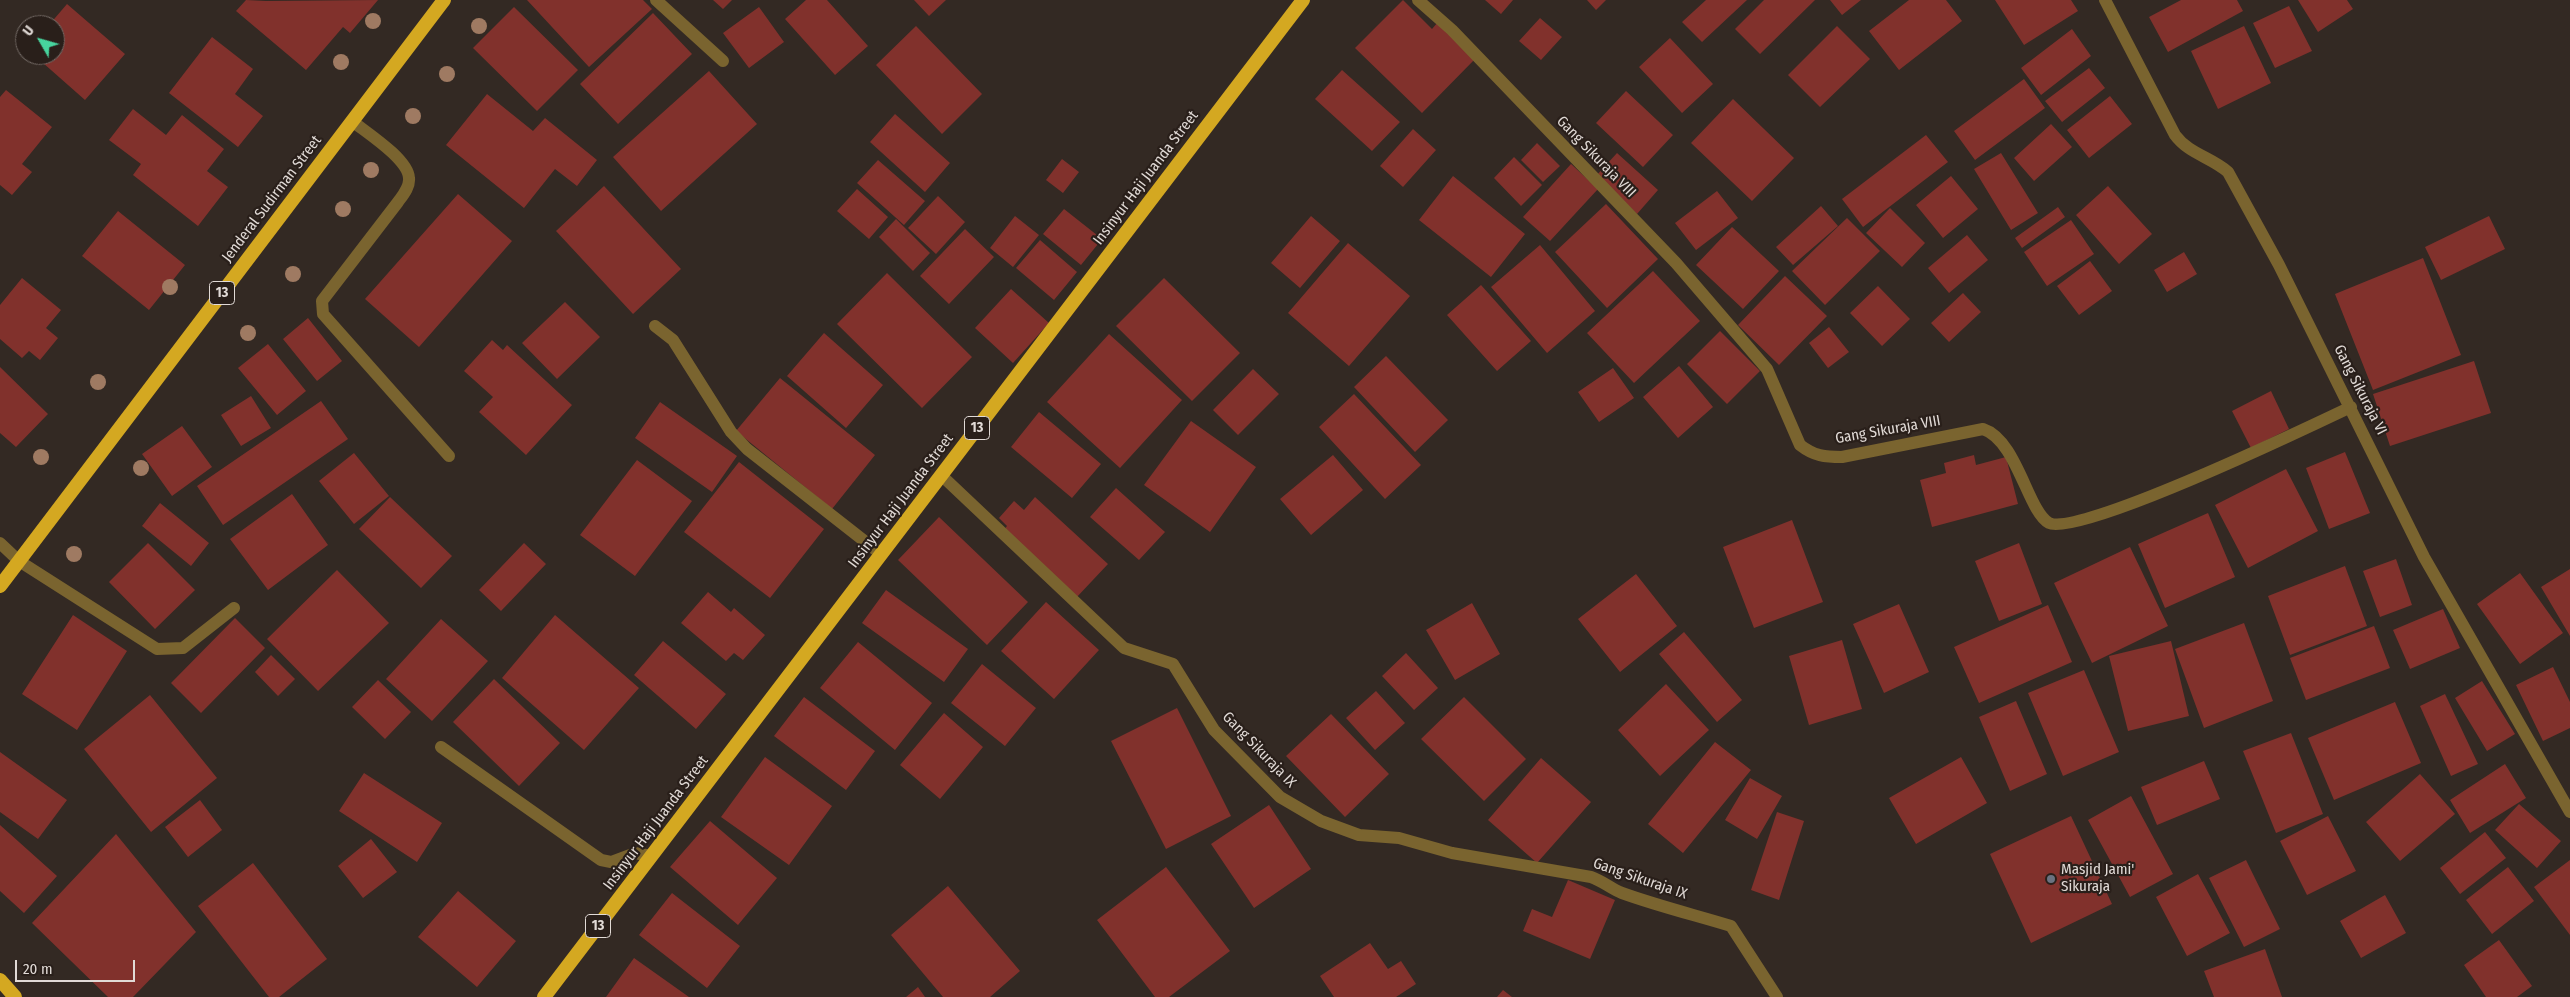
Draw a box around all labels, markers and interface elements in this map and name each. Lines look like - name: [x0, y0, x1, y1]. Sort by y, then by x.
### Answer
- north arrow: [15, 15, 65, 65]
- text: U: [19, 23, 38, 40]
- street label: Insinyur Haji Juanda Street: [1090, 107, 1202, 249]
- street label: Gang Sikuraja VIII: [1553, 112, 1639, 202]
- street label: Jenderal Sudirman Street: [219, 132, 325, 266]
- road number: 13: [210, 282, 234, 304]
- street label: Gang Sikuraja VI: [2330, 342, 2390, 438]
- street label: Gang Sikuraja VIII: [1834, 412, 1942, 448]
- road number: 13: [964, 416, 990, 439]
- street label: Insinyur Haji Juanda Street: [845, 430, 957, 572]
- street label: Gang Sikuraja IX: [1218, 708, 1300, 792]
- street label: Insinyur Haji Juanda Street: [600, 752, 712, 894]
- street label: Gang Sikuraja IX: [1591, 854, 1689, 904]
- place label: Masjid Jami' Sikuraja: [2061, 861, 2134, 896]
- marker: Masjid Jami' Sikuraja: [2045, 873, 2057, 885]
- road number: 13: [586, 914, 610, 938]
- scale bar: [18, 950, 138, 982]
- text: 20 m: [23, 960, 53, 978]

